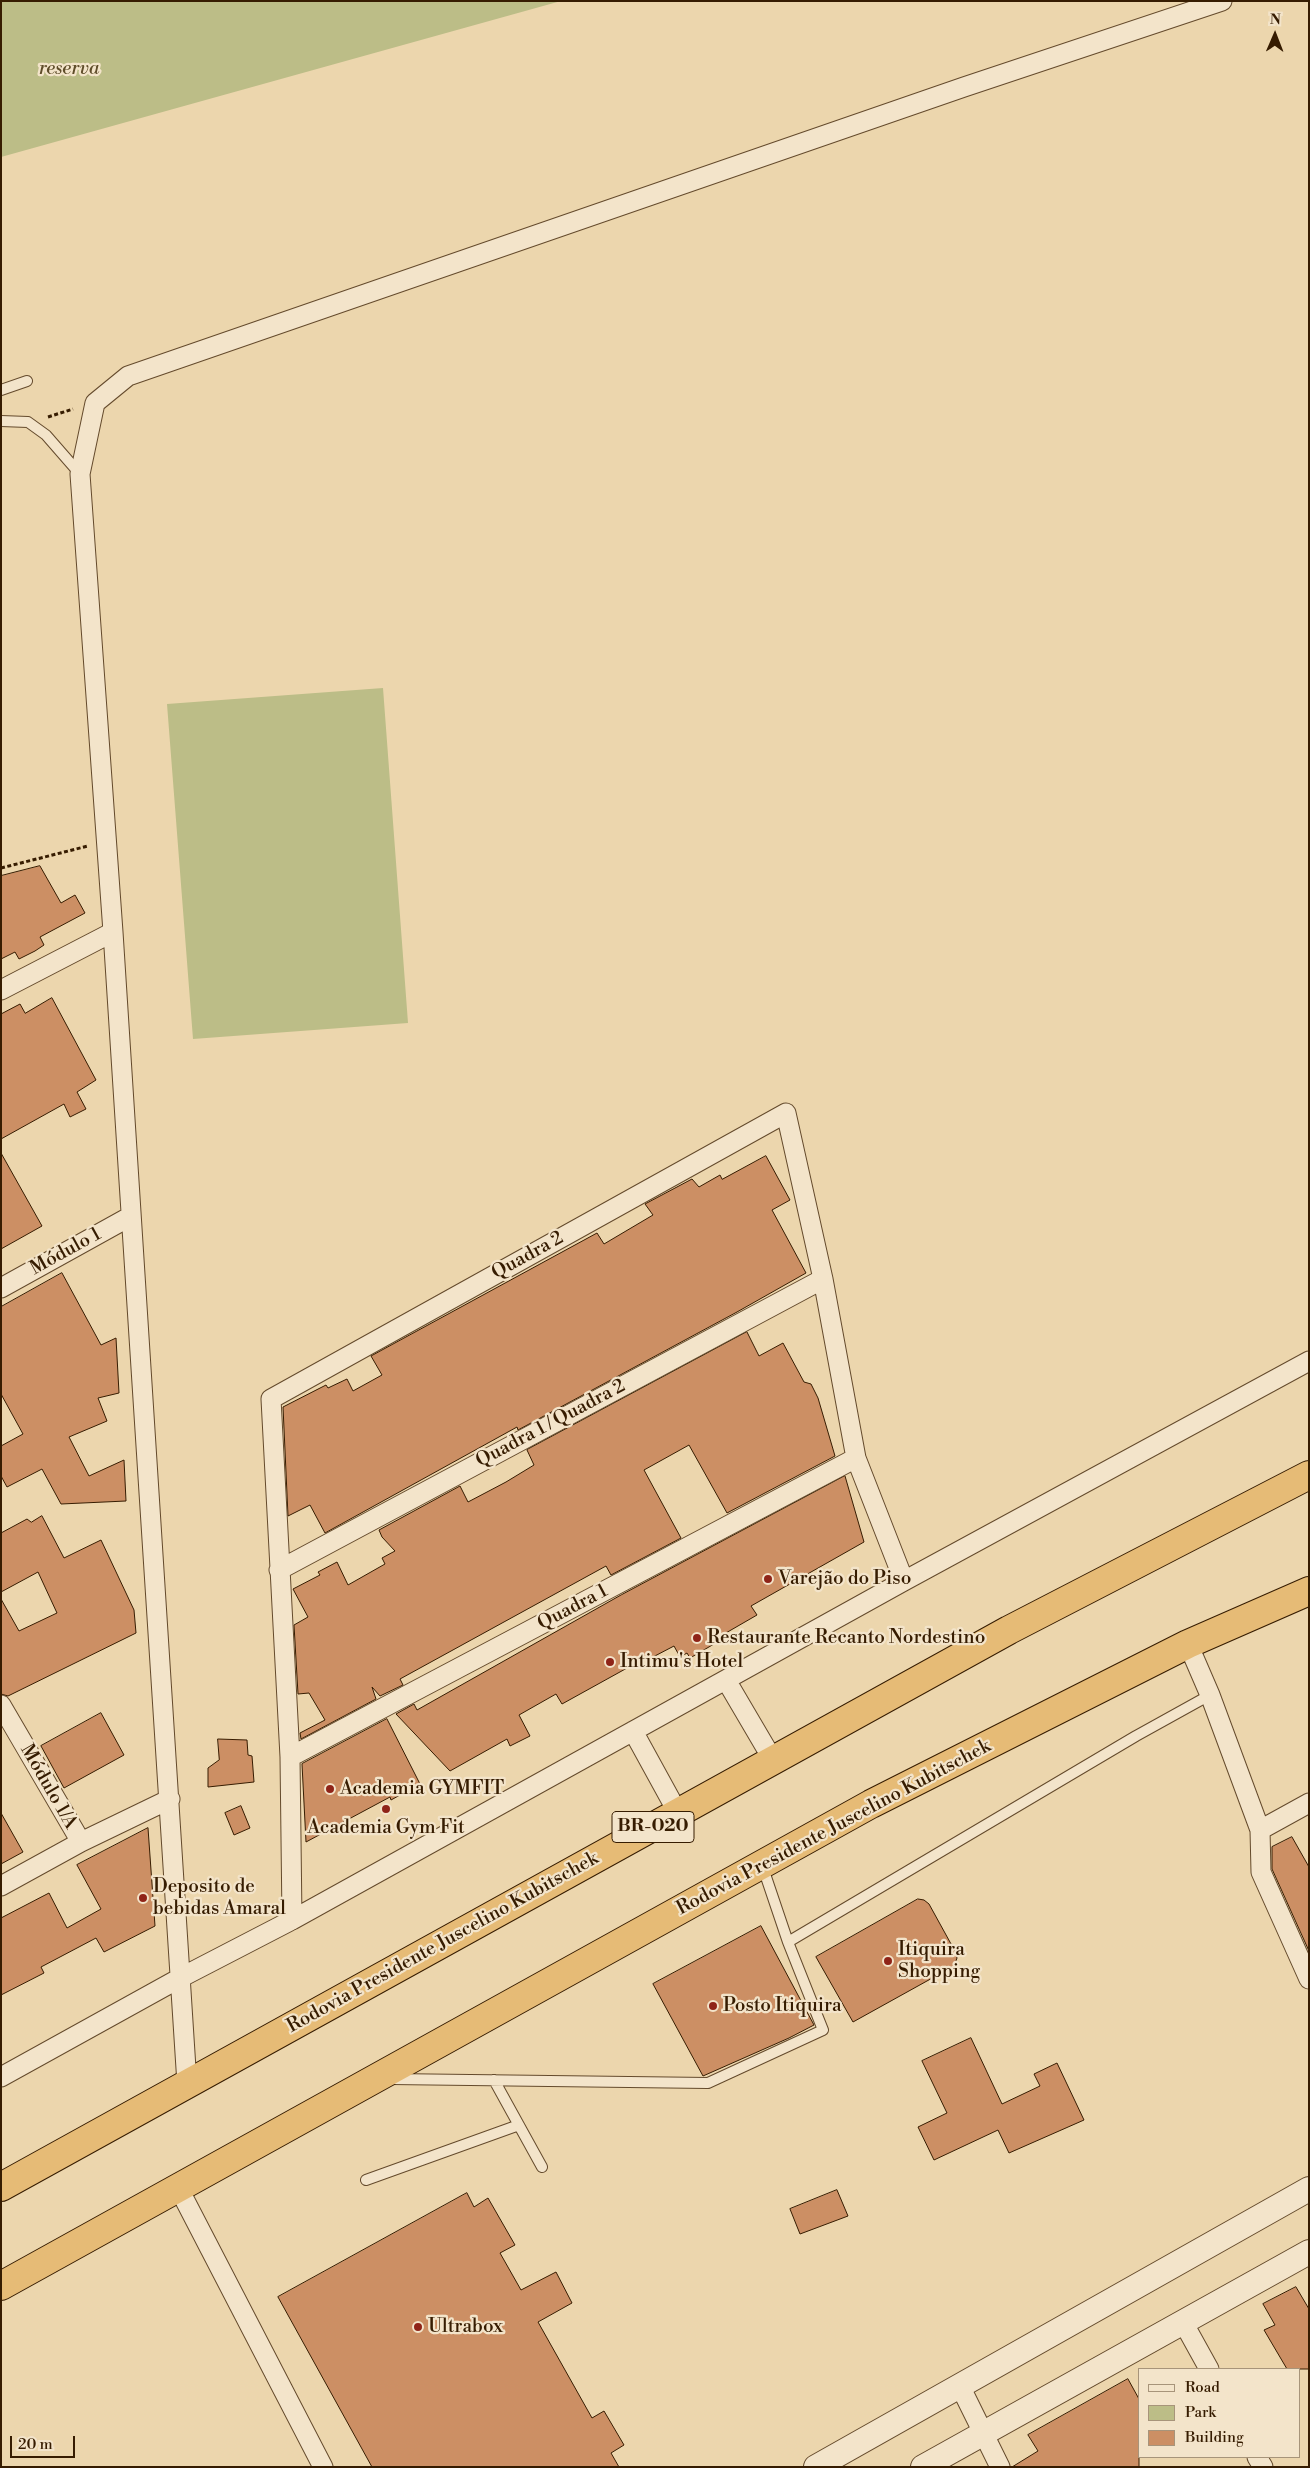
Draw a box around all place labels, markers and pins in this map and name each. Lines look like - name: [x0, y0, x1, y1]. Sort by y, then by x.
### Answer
- place label: Varejão do Piso: [778, 1568, 911, 1590]
- marker: Varejão do Piso: [762, 1573, 774, 1585]
- place label: Restaurante Recanto Nordestino: [707, 1627, 985, 1649]
- marker: Restaurante Recanto Nordestino: [691, 1632, 703, 1644]
- place label: Intimu's Hotel: [620, 1651, 743, 1673]
- marker: Intimu's Hotel: [604, 1656, 616, 1668]
- place label: Academia GYMFIT: [340, 1778, 504, 1800]
- marker: Academia GYMFIT: [324, 1783, 336, 1795]
- marker: Academia Gym Fit: [380, 1803, 392, 1815]
- place label: Academia Gym Fit: [307, 1817, 465, 1839]
- place label: Deposito de bebidas Amaral: [153, 1876, 286, 1920]
- marker: Deposito de bebidas Amaral: [137, 1892, 149, 1904]
- place label: Itiquira Shopping: [898, 1939, 980, 1983]
- marker: Itiquira Shopping: [882, 1955, 894, 1967]
- place label: Posto Itiquira: [723, 1995, 842, 2017]
- marker: Posto Itiquira: [707, 2000, 719, 2012]
- place label: Ultrabox: [428, 2316, 503, 2338]
- marker: Ultrabox: [412, 2321, 424, 2333]

